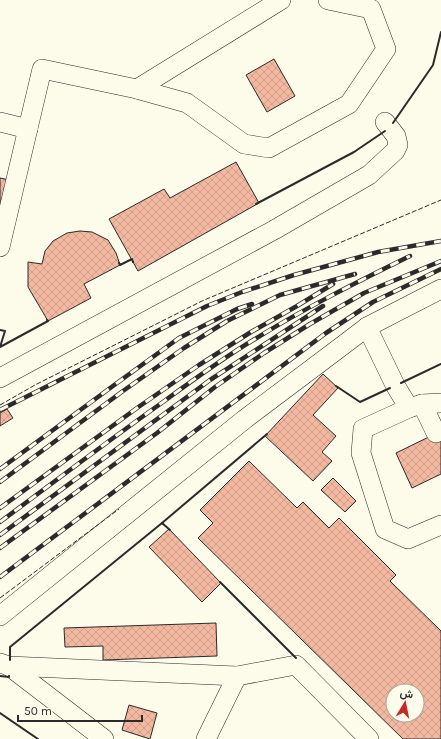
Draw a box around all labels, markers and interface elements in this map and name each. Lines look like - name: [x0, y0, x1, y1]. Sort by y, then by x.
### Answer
- north arrow: [385, 683, 425, 723]
- text: ش: [399, 686, 414, 701]
- scale bar: [18, 697, 142, 723]
- text: 50 m: [24, 704, 52, 718]

